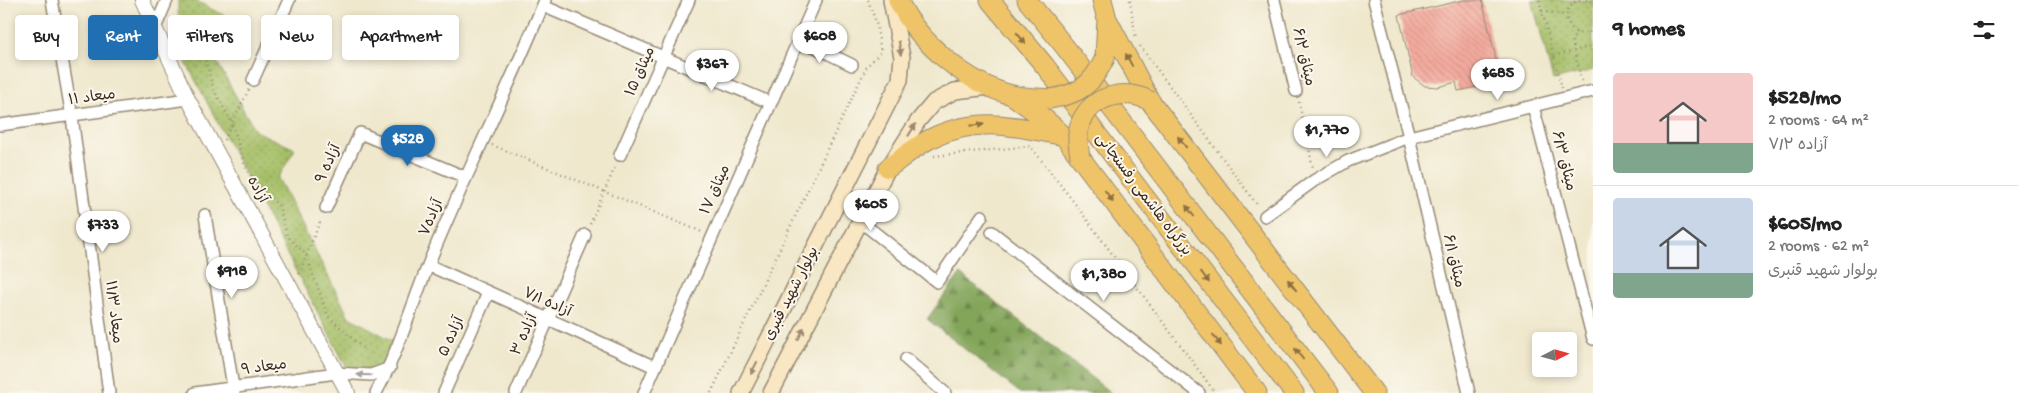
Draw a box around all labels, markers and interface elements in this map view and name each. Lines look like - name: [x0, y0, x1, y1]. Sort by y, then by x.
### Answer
- chip: Buy: [15, 15, 78, 60]
- chip: Rent: [88, 15, 158, 60]
- chip: Filters: [168, 15, 251, 60]
- chip: New: [261, 15, 332, 60]
- chip: Apartment: [342, 15, 459, 60]
- icon: filters: [1970, 16, 1998, 44]
- text: 9 homes: [1613, 18, 1684, 43]
- pin: $608: [790, 22, 850, 64]
- street label: میثاق ۶/۲: [1288, 26, 1318, 88]
- text: $608: [803, 28, 837, 47]
- one-way arrow: [1015, 31, 1026, 44]
- one-way arrow: [896, 40, 904, 56]
- street label: میثاق ۱۵: [622, 45, 660, 99]
- pin: $367: [682, 49, 742, 92]
- one-way arrow: [1124, 54, 1133, 67]
- text: $367: [696, 56, 728, 75]
- pin: $685: [1468, 58, 1528, 101]
- text: $685: [1482, 65, 1514, 84]
- street label: میعاد ۱۱: [67, 86, 117, 110]
- text: $528/mo: [1768, 87, 1841, 112]
- icon: home: [1653, 93, 1713, 153]
- text: 2 rooms · 64 m²: [1768, 112, 1869, 131]
- pin: $1,770: [1286, 116, 1368, 158]
- one-way arrow: [970, 120, 986, 128]
- text: $1,770: [1305, 122, 1349, 141]
- one-way arrow: [907, 123, 917, 136]
- pin: $528: [378, 124, 438, 167]
- street label: بزرگراه هاشمی رفسنجانی: [1091, 129, 1197, 260]
- street label: میثاق ۶/۳: [1547, 129, 1579, 193]
- text: $528: [392, 131, 424, 150]
- one-way arrow: [1176, 136, 1187, 149]
- text: آزاده ۷/۲: [1768, 137, 1828, 156]
- street label: آزاده ۹: [312, 140, 346, 186]
- street label: میثاق ۱۷: [697, 162, 735, 218]
- street label: آزاده: [242, 173, 273, 208]
- one-way arrow: [1104, 189, 1114, 203]
- pin: $605: [841, 190, 901, 232]
- street label: آزاده۷: [415, 195, 448, 239]
- text: $605: [855, 196, 887, 215]
- one-way arrow: [1185, 205, 1196, 218]
- pin: $733: [73, 210, 133, 253]
- text: $605/mo: [1768, 213, 1842, 238]
- text: $733: [87, 217, 119, 236]
- icon: home: [1653, 218, 1713, 278]
- street label: میثاق ۶/۱: [1438, 232, 1468, 290]
- text: 2 rooms · 62 m²: [1768, 238, 1869, 257]
- street label: بولوار شهید قنبری: [761, 244, 823, 344]
- pin: $918: [202, 256, 262, 299]
- pin: $1,380: [1063, 260, 1145, 302]
- text: $918: [217, 263, 247, 282]
- text: بولوار شهید قنبری: [1768, 263, 1878, 282]
- text: $1,380: [1082, 266, 1126, 285]
- one-way arrow: [1200, 270, 1211, 283]
- street label: میعاد ۱۱/۳: [100, 279, 126, 345]
- one-way arrow: [1286, 279, 1297, 292]
- street label: آزاده ۷/۱: [520, 283, 576, 322]
- street label: آزاده ۳: [507, 310, 543, 359]
- street label: آزاده ۵: [434, 313, 469, 360]
- one-way arrow: [797, 327, 805, 341]
- north arrow: [1532, 332, 1578, 378]
- map controls: [1532, 332, 1577, 377]
- one-way arrow: [1212, 333, 1222, 347]
- one-way arrow: [1294, 348, 1305, 361]
- street label: میعاد ۹: [240, 356, 288, 380]
- one-way arrow: [750, 360, 758, 375]
- one-way arrow: [355, 370, 371, 378]

